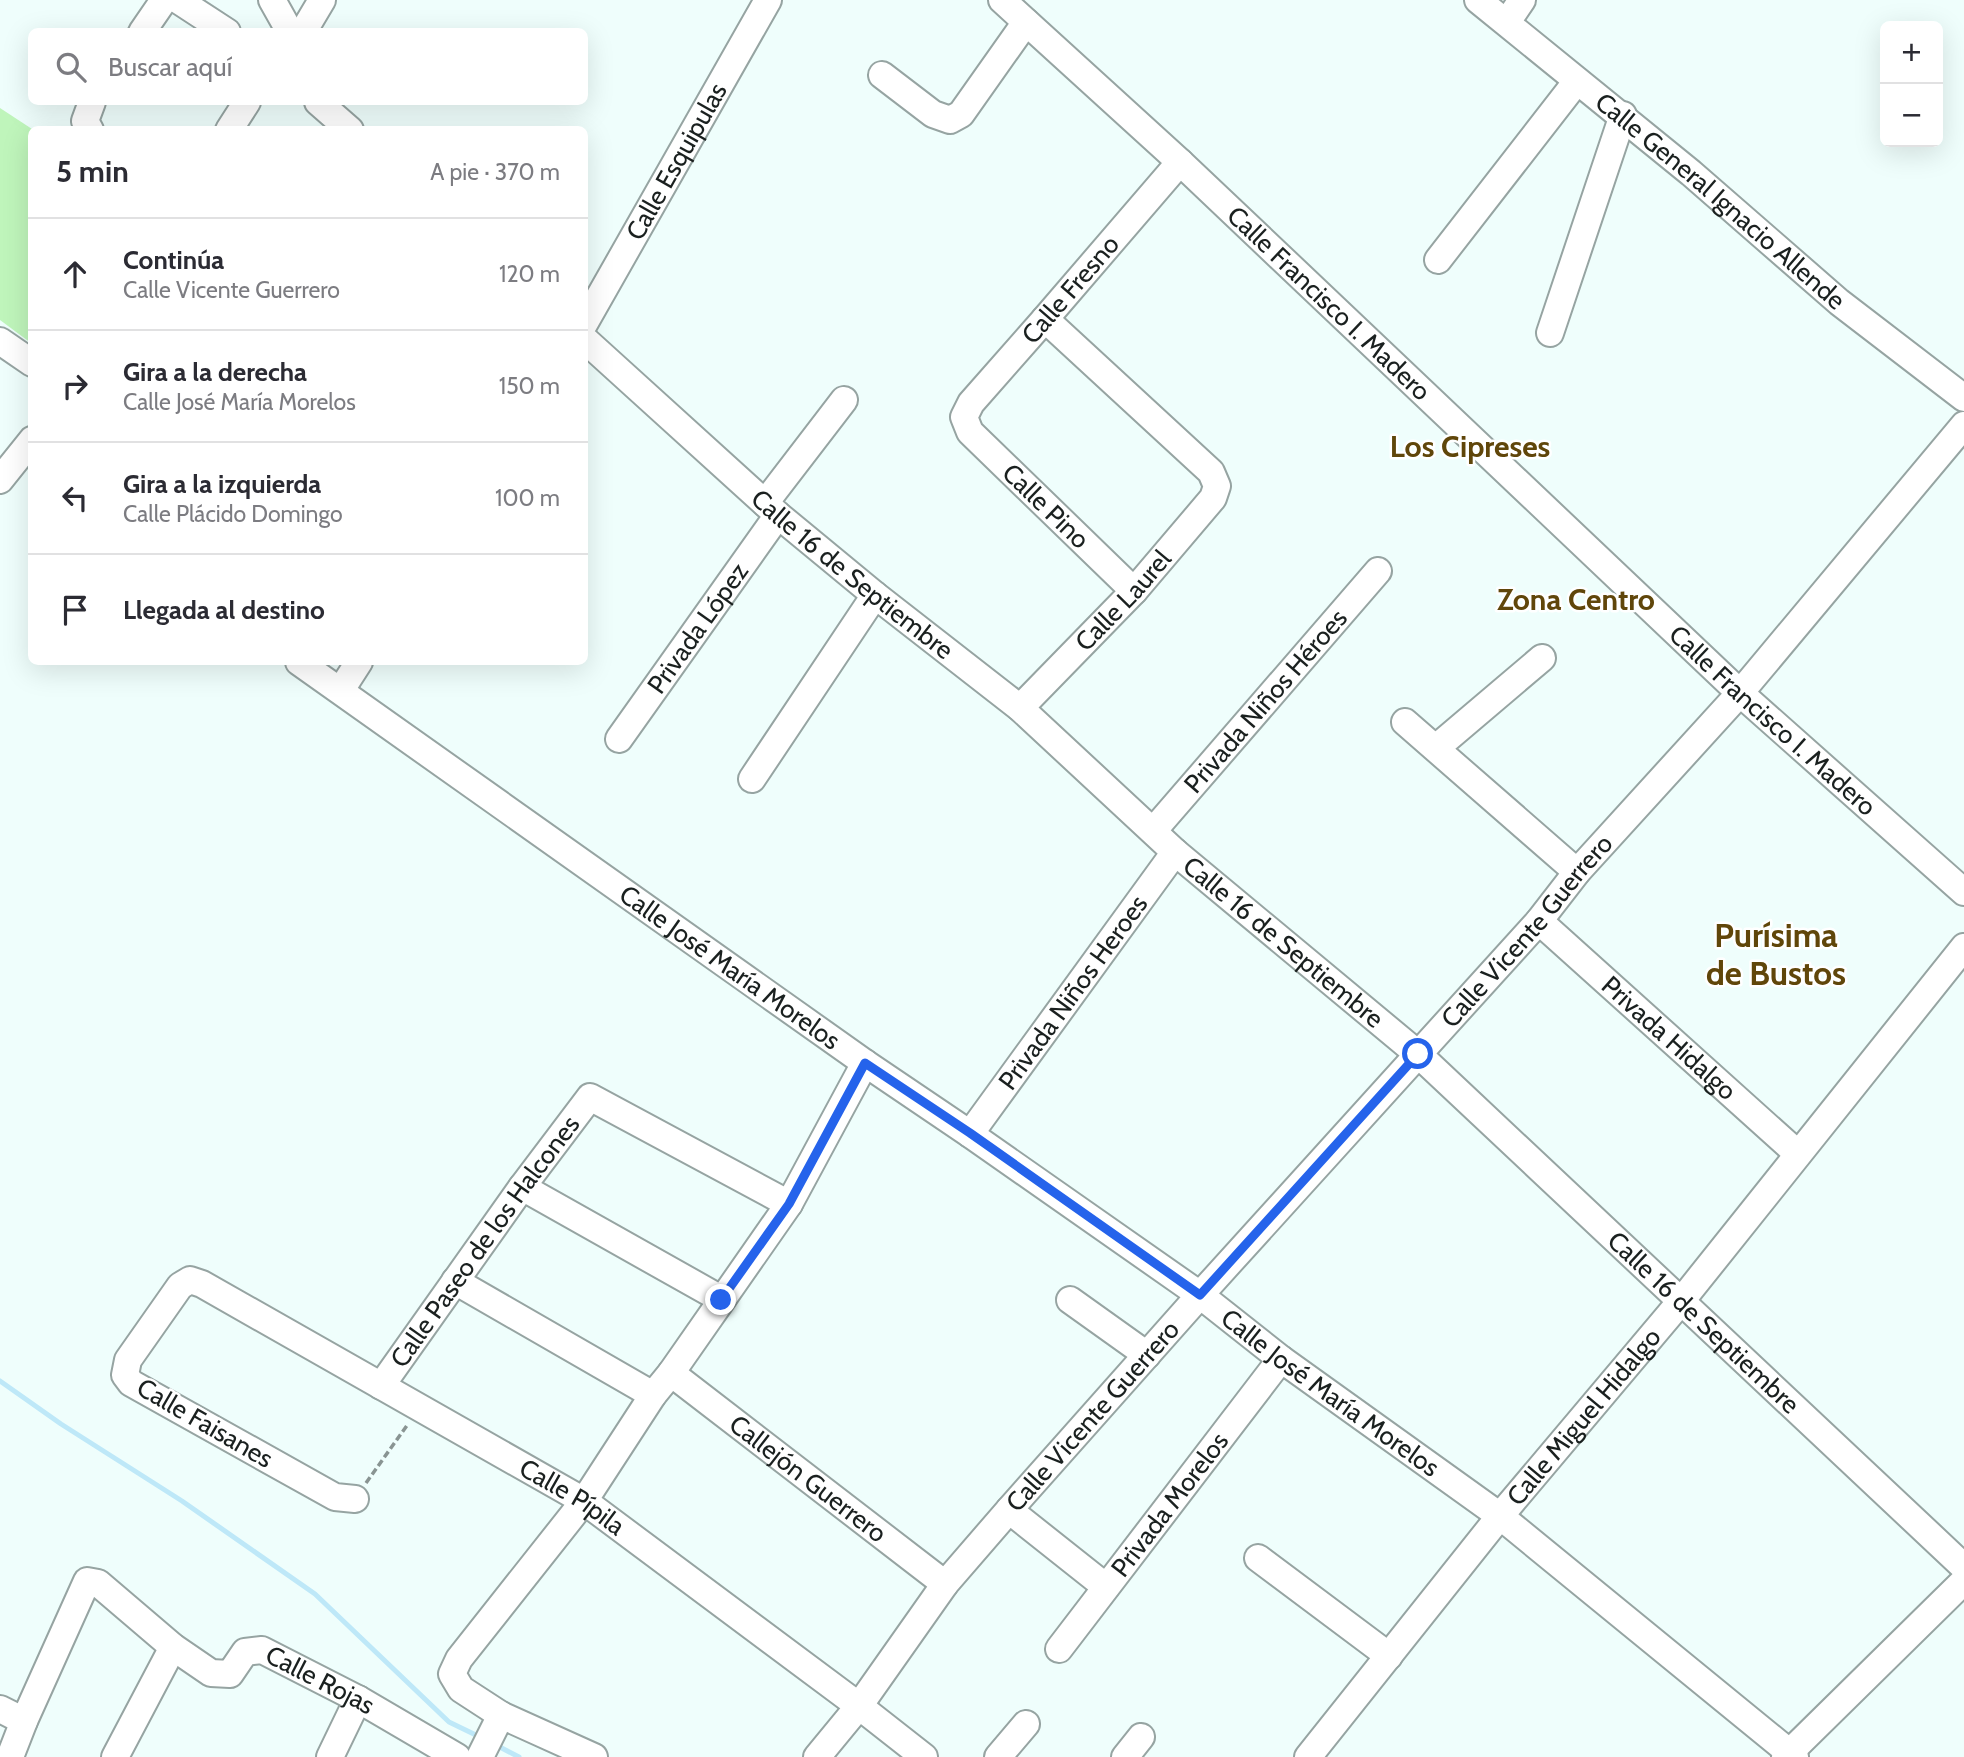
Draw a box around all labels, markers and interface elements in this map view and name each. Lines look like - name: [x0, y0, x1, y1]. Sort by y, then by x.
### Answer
- map controls: [1880, 21, 1943, 147]
- button: +: [1880, 21, 1943, 84]
- search box: [28, 28, 588, 105]
- icon: search: [52, 48, 90, 86]
- text: Buscar aquí: [108, 51, 232, 83]
- street label: Calle Esquipulas: [619, 77, 734, 246]
- button: −: [1880, 84, 1943, 147]
- street label: Calle General Ignacio Allende: [1589, 86, 1852, 316]
- text: 5 min: [56, 153, 129, 190]
- text: A pie · 370 m: [430, 158, 560, 186]
- street label: Calle Francisco I. Madero: [1221, 199, 1437, 407]
- street label: Calle Fresno: [1015, 229, 1126, 350]
- text: Continúa: [123, 244, 224, 276]
- icon: ahead: [56, 255, 94, 293]
- text: 120 m: [499, 260, 560, 288]
- text: Calle Vicente Guerrero: [123, 276, 340, 304]
- text: Gira a la derecha: [123, 356, 307, 388]
- icon: right: [56, 367, 94, 405]
- text: 150 m: [499, 372, 560, 400]
- text: Calle José María Morelos: [123, 388, 356, 416]
- district label: Los Cipreses: [1390, 428, 1550, 465]
- street label: Calle Pino: [996, 457, 1096, 555]
- text: Gira a la izquierda: [123, 468, 321, 500]
- icon: left: [56, 479, 94, 517]
- street label: Calle 16 de Septiembre: [745, 483, 960, 666]
- text: 100 m: [495, 484, 560, 512]
- text: Calle Plácido Domingo: [123, 500, 343, 528]
- street label: Calle Laurel: [1068, 543, 1178, 658]
- street label: Privada López: [640, 556, 755, 700]
- district label: Zona Centro: [1497, 581, 1655, 618]
- icon: arrive: [56, 591, 94, 629]
- text: Llegada al destino: [123, 594, 325, 626]
- street label: Privada Niños Héroes: [1177, 602, 1354, 799]
- street label: Calle Francisco I. Madero: [1662, 618, 1883, 822]
- street label: Calle Vicente Guerrero: [1434, 828, 1619, 1034]
- street label: Calle 16 de Septiembre: [1176, 849, 1390, 1035]
- street label: Calle José María Morelos: [613, 878, 847, 1057]
- street label: Privada Niños Heroes: [991, 889, 1154, 1096]
- district label: Purísima de Bustos: [1706, 915, 1846, 993]
- street label: Privada Hidalgo: [1595, 969, 1743, 1107]
- route start: [1402, 1038, 1433, 1069]
- street label: Calle Paseo de los Halcones: [383, 1109, 586, 1374]
- street label: Calle 16 de Septiembre: [1601, 1225, 1806, 1420]
- route end: [705, 1284, 736, 1315]
- street label: Calle José María Morelos: [1215, 1302, 1446, 1484]
- street label: Calle Vicente Guerrero: [999, 1314, 1186, 1518]
- street label: Calle Miguel Hidalgo: [1500, 1321, 1667, 1512]
- street label: Calle Faisanes: [131, 1371, 279, 1475]
- street label: Callejón Guerrero: [723, 1408, 893, 1549]
- street label: Privada Morelos: [1104, 1426, 1235, 1583]
- street label: Calle Pípila: [514, 1452, 632, 1542]
- street label: Calle Rojas: [260, 1639, 381, 1721]

